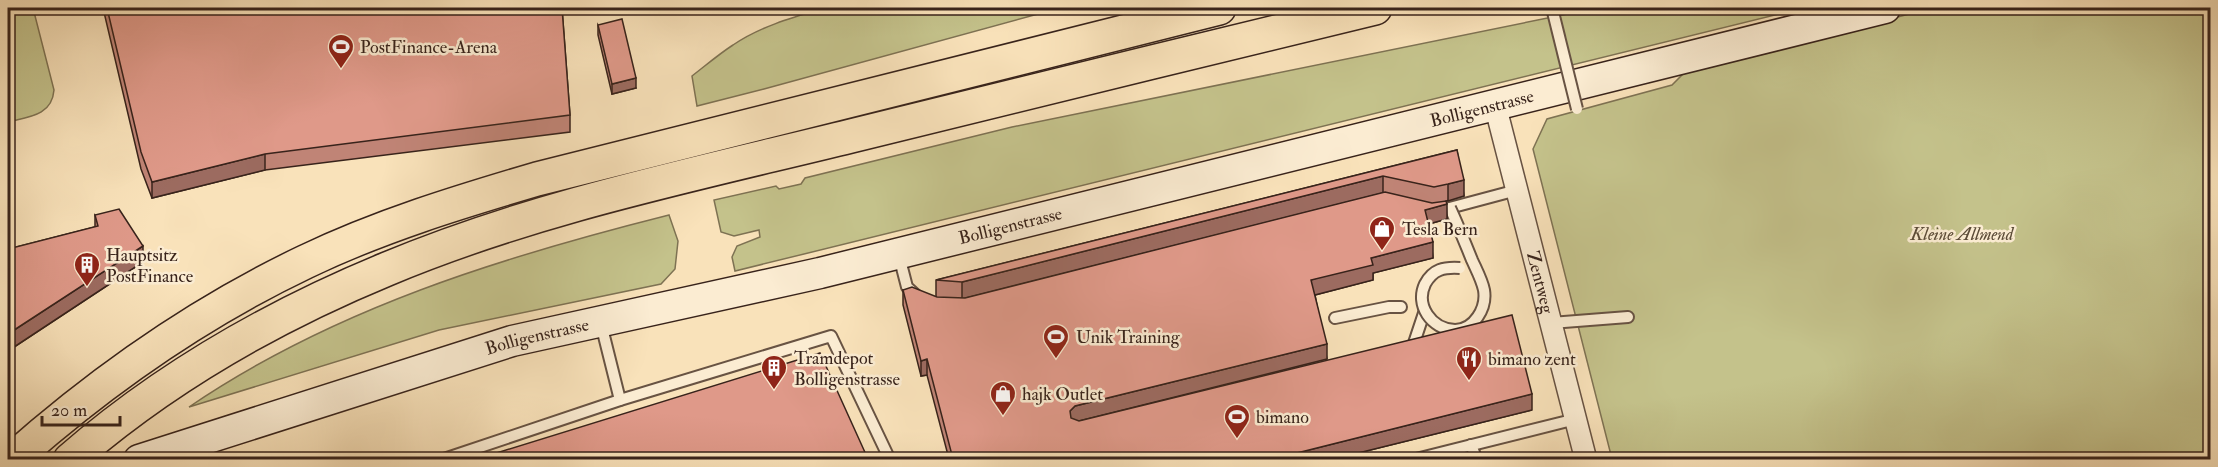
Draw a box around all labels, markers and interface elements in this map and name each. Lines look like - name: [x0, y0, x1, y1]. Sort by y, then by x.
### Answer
- sports icon: PostFinance-Arena: [326, 32, 356, 70]
- place label: PostFinance-Arena: [360, 36, 498, 59]
- street label: Bolligenstrasse: [1428, 84, 1537, 132]
- street label: Bolligenstrasse: [956, 202, 1065, 250]
- shop icon: Tesla Bern: [1367, 214, 1397, 252]
- place label: Tesla Bern: [1402, 218, 1478, 241]
- park label: Kleine Allmend: [1910, 223, 2015, 246]
- place label: Hauptsitz PostFinance: [106, 244, 194, 288]
- street label: Zentweg: [1521, 249, 1560, 317]
- building icon: Hauptsitz PostFinance: [72, 250, 102, 288]
- street label: Bolligenstrasse: [482, 313, 592, 360]
- sports icon: Unik Training: [1041, 322, 1071, 360]
- place label: Unik Training: [1076, 326, 1181, 349]
- restaurant icon: bimano zent: [1454, 344, 1484, 382]
- place label: Tramdepot Bolligenstrasse: [794, 347, 901, 391]
- place label: bimano zent: [1488, 348, 1576, 371]
- building icon: Tramdepot Bolligenstrasse: [759, 353, 789, 391]
- shop icon: hajk Outlet: [988, 379, 1018, 417]
- place label: hajk Outlet: [1022, 383, 1103, 406]
- scale bar: [42, 389, 120, 427]
- text: 20 m: [51, 399, 87, 422]
- sports icon: bimano: [1222, 402, 1252, 440]
- place label: bimano: [1256, 406, 1309, 429]

